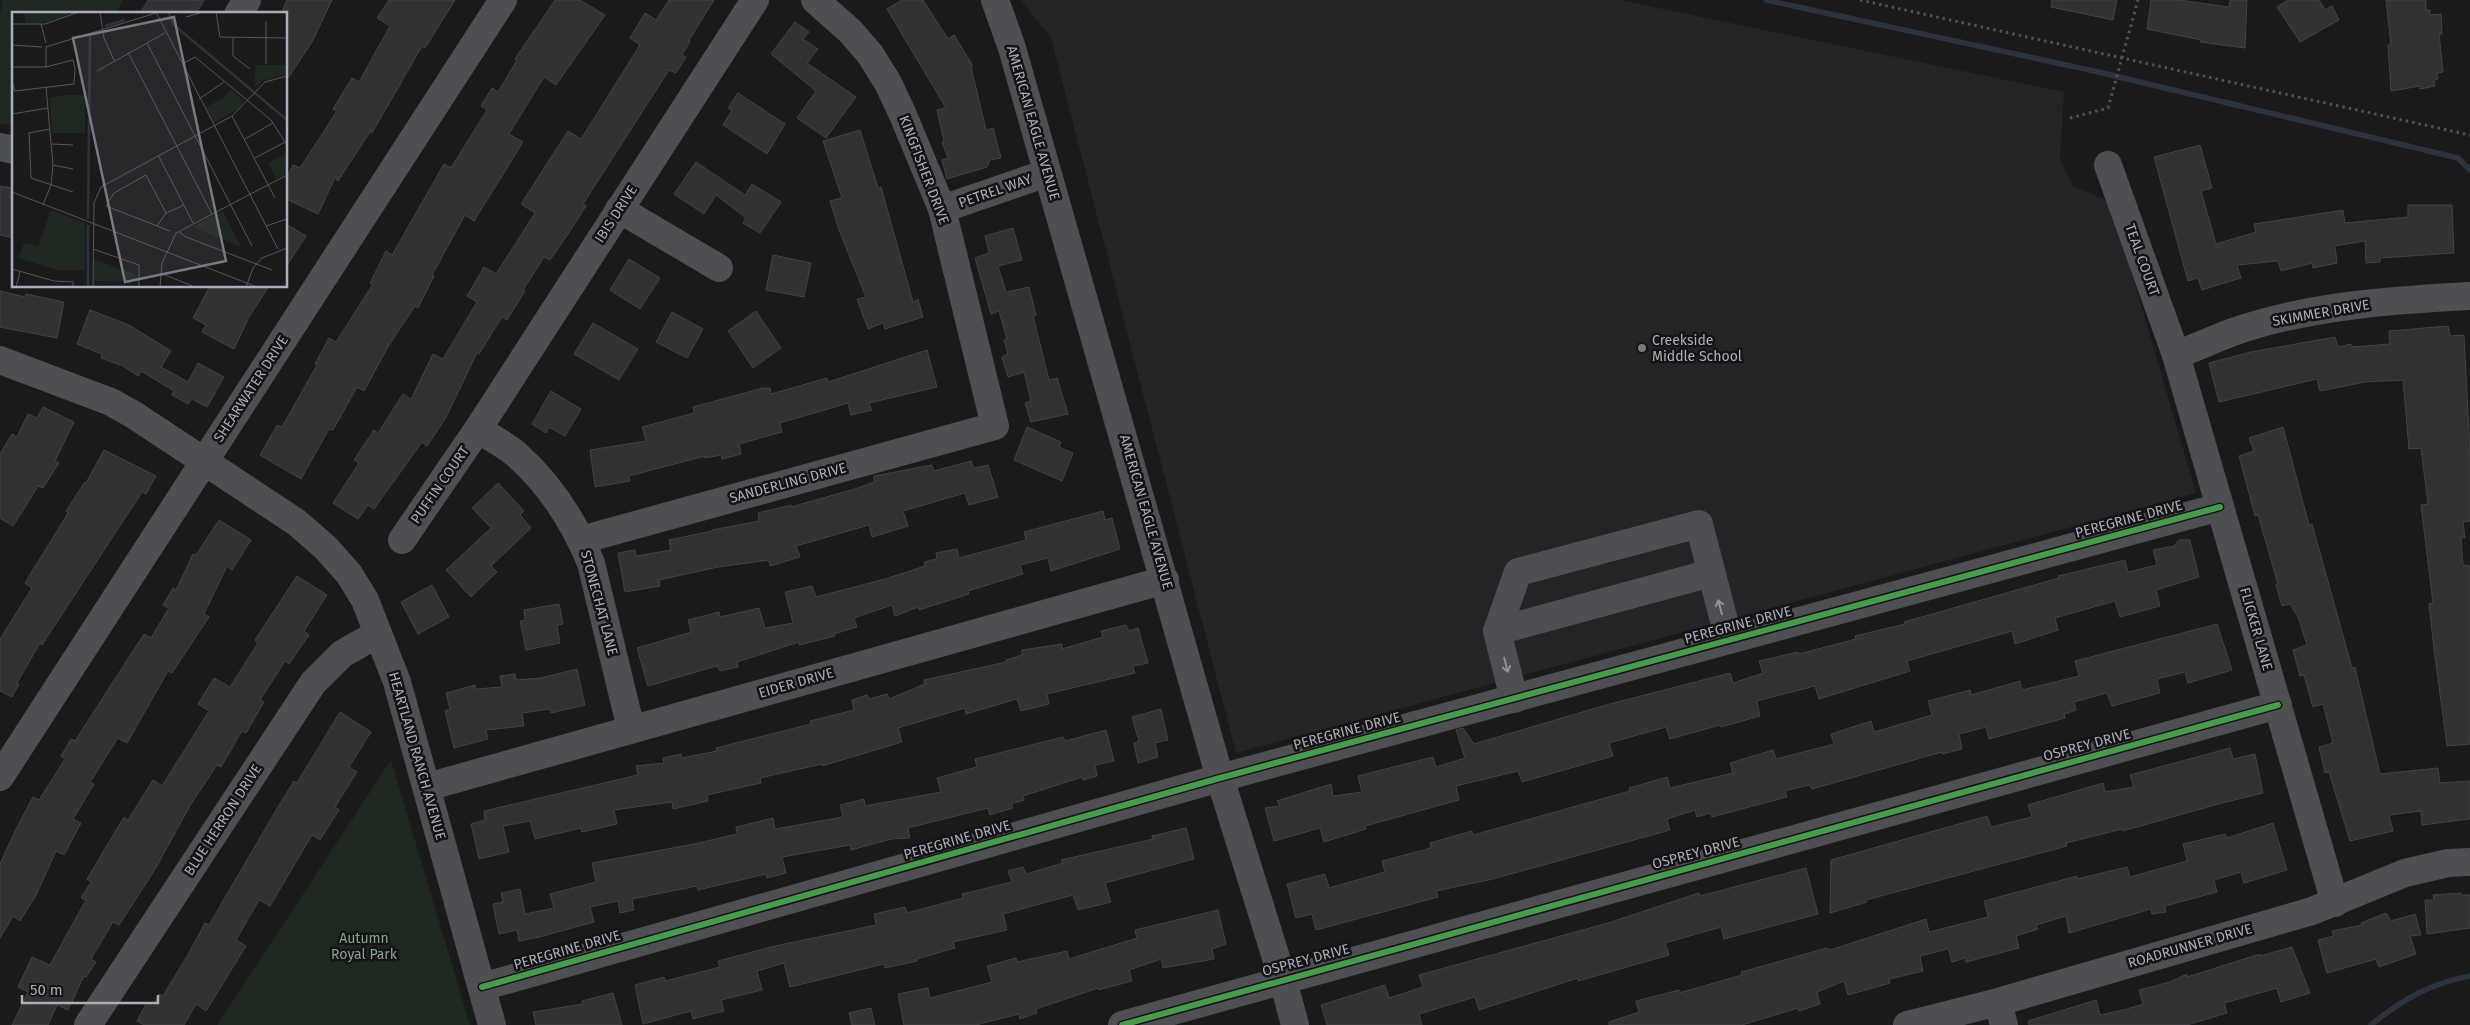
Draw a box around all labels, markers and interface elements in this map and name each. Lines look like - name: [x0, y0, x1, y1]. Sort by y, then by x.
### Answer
- inset map: [12, 12, 288, 288]
- street label: AMERICAN EAGLE AVENUE: [1003, 44, 1063, 202]
- street label: KINGFISHER DRIVE: [895, 113, 953, 227]
- street label: PETREL WAY: [956, 170, 1034, 211]
- street label: IBIS DRIVE: [591, 182, 641, 246]
- street label: TEAL COURT: [2121, 222, 2163, 299]
- street label: SKIMMER DRIVE: [2271, 296, 2371, 330]
- street label: SHEARWATER DRIVE: [210, 332, 292, 446]
- place label: Creekside Middle School: [1652, 332, 1742, 365]
- marker: Creekside Middle School: [1636, 342, 1648, 354]
- street label: AMERICAN EAGLE AVENUE: [1116, 433, 1176, 591]
- street label: PUFFIN COURT: [407, 442, 473, 527]
- street label: SANDERLING DRIVE: [728, 459, 848, 507]
- street label: PEREGRINE DRIVE: [2073, 496, 2185, 542]
- street label: STONECHAT LANE: [577, 548, 621, 658]
- street label: FLICKER LANE: [2236, 585, 2276, 673]
- one-way arrow: [1715, 599, 1724, 615]
- street label: PEREGRINE DRIVE: [1682, 602, 1794, 648]
- one-way arrow: [1502, 656, 1511, 672]
- street label: EIDER DRIVE: [757, 664, 835, 702]
- street label: HEARTLAND RANCH AVENUE: [385, 670, 449, 842]
- street label: PEREGRINE DRIVE: [1291, 708, 1403, 754]
- street label: OSPREY DRIVE: [2041, 725, 2133, 765]
- street label: BLUE HERRON DRIVE: [181, 761, 265, 879]
- street label: PEREGRINE DRIVE: [902, 817, 1012, 863]
- street label: OSPREY DRIVE: [1650, 833, 1742, 873]
- street label: ROADRUNNER DRIVE: [2126, 920, 2254, 972]
- street label: PEREGRINE DRIVE: [512, 927, 622, 973]
- park label: Autumn Royal Park: [331, 930, 398, 963]
- street label: OSPREY DRIVE: [1260, 940, 1352, 980]
- scale bar: [22, 972, 159, 1004]
- text: 50 m: [30, 981, 63, 999]

